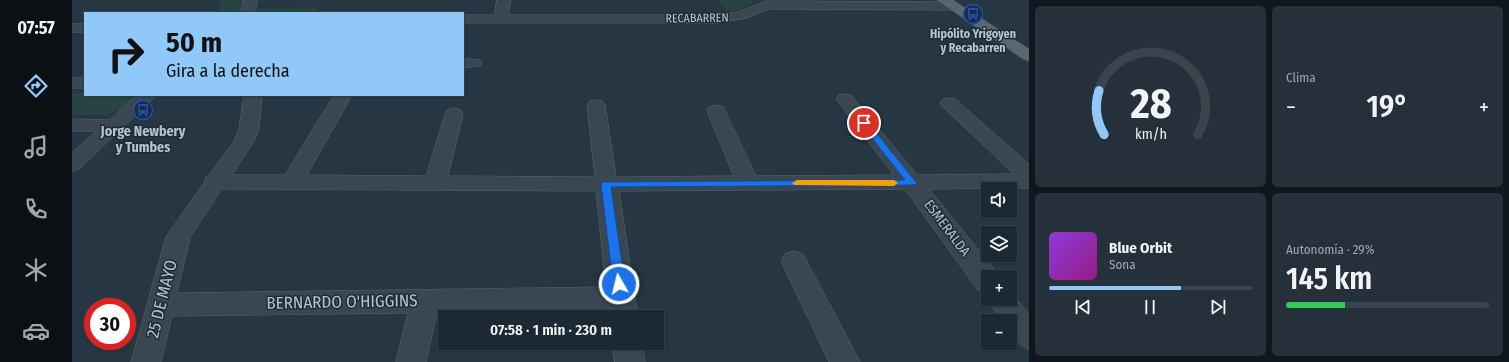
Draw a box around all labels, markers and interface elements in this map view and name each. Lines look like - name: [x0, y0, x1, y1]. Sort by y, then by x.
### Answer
- bus stop icon: Hipólito Yrigoyen y Recabarren: [962, 3, 984, 25]
- street label: RECABARREN: [665, 10, 729, 26]
- text: 07:57: [17, 17, 55, 39]
- text: 50 m: [166, 26, 222, 59]
- place label: Hipólito Yrigoyen y Recabarren: [930, 27, 1016, 55]
- icon: right: [100, 28, 152, 80]
- text: Gira a la derecha: [166, 60, 290, 82]
- text: Clima: [1286, 70, 1316, 85]
- icon: directions: [22, 72, 50, 100]
- text: 28: [1129, 78, 1171, 128]
- text: 19°: [1367, 89, 1408, 125]
- text: −: [1286, 94, 1296, 121]
- text: +: [1479, 94, 1489, 121]
- bus stop icon: Jorge Newbery y Tumbes: [132, 99, 154, 121]
- pin: [847, 106, 881, 140]
- icon: arrive: [853, 112, 875, 134]
- place label: Jorge Newbery y Tumbes: [100, 123, 186, 156]
- text: km/h: [1135, 125, 1166, 142]
- icon: music: [22, 133, 50, 161]
- map controls: [981, 182, 1017, 350]
- button: sound: [981, 182, 1017, 218]
- icon: phone: [22, 195, 50, 223]
- street label: ESMERALDA: [920, 196, 974, 260]
- button: layers: [981, 226, 1017, 262]
- text: Blue Orbit: [1109, 239, 1172, 257]
- text: Autonomía · 29%: [1286, 242, 1374, 257]
- icon: climate: [22, 256, 50, 284]
- text: Sona: [1109, 257, 1136, 272]
- street label: 25 DE MAYO: [142, 258, 182, 340]
- text: 145 km: [1286, 261, 1372, 297]
- position arrow: [598, 263, 640, 305]
- button: +: [981, 270, 1017, 306]
- street label: BERNARDO O'HIGGINS: [266, 290, 418, 314]
- icon: previous: [1072, 296, 1094, 318]
- icon: pause: [1139, 296, 1161, 318]
- icon: next: [1207, 296, 1229, 318]
- speed limit sign: 30: [84, 298, 136, 350]
- button: −: [981, 314, 1017, 350]
- icon: car: [22, 317, 50, 345]
- text: 07:58 · 1 min · 230 m: [490, 321, 612, 339]

